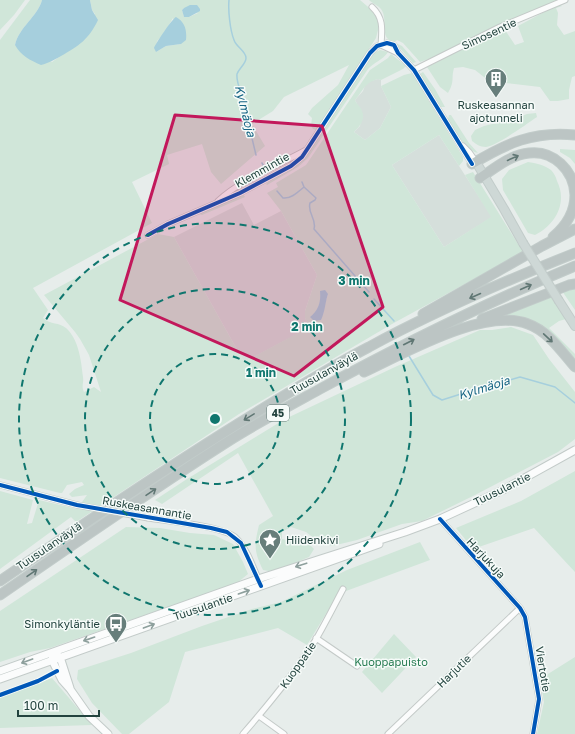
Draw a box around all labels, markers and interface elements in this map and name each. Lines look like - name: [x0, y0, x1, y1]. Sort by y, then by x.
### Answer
- street label: Simosentie: [459, 15, 518, 52]
- building icon: Ruskeasannan ajotunneli: [483, 66, 509, 99]
- water label: Kylmäoja: [232, 83, 259, 140]
- place label: Ruskeasannan ajotunneli: [458, 98, 534, 124]
- street label: Klemmintie: [232, 149, 291, 190]
- one-way arrow: [507, 154, 519, 161]
- text: 3 min: [338, 273, 370, 288]
- one-way arrow: [520, 283, 532, 290]
- one-way arrow: [469, 293, 481, 300]
- text: 2 min: [291, 319, 323, 334]
- one-way arrow: [543, 333, 553, 343]
- one-way arrow: [403, 338, 415, 345]
- street label: Tuusulanväylä: [287, 349, 360, 397]
- text: 1 min: [246, 365, 276, 380]
- water label: Kylmäoja: [456, 372, 513, 402]
- road number: 45: [267, 405, 289, 421]
- centre of rings: [208, 412, 222, 426]
- one-way arrow: [244, 412, 255, 421]
- street label: Tuusulantie: [471, 469, 532, 508]
- one-way arrow: [146, 488, 157, 496]
- street label: Ruskeasannantie: [101, 493, 193, 522]
- street label: Tuusulanväylä: [14, 519, 84, 572]
- place icon: Hiidenkivi: [257, 527, 283, 560]
- place label: Hiidenkivi: [286, 533, 338, 546]
- street label: Harjukuja: [464, 535, 508, 581]
- one-way arrow: [294, 562, 307, 569]
- one-way arrow: [26, 569, 37, 577]
- one-way arrow: [237, 588, 250, 595]
- street label: Tuusulantie: [172, 590, 234, 623]
- bus stop icon: Simonkyläntie: [103, 611, 129, 644]
- place label: Simonkyläntie: [24, 617, 100, 630]
- one-way arrow: [143, 621, 155, 629]
- one-way arrow: [83, 636, 96, 643]
- street label: Kuoppatie: [277, 639, 318, 691]
- street label: Viertotie: [533, 645, 554, 693]
- street label: Harjutie: [434, 651, 473, 690]
- park label: Kuoppapuisto: [354, 655, 428, 668]
- one-way arrow: [21, 658, 33, 666]
- scale bar: [18, 692, 99, 718]
- text: 100 m: [24, 698, 58, 713]

